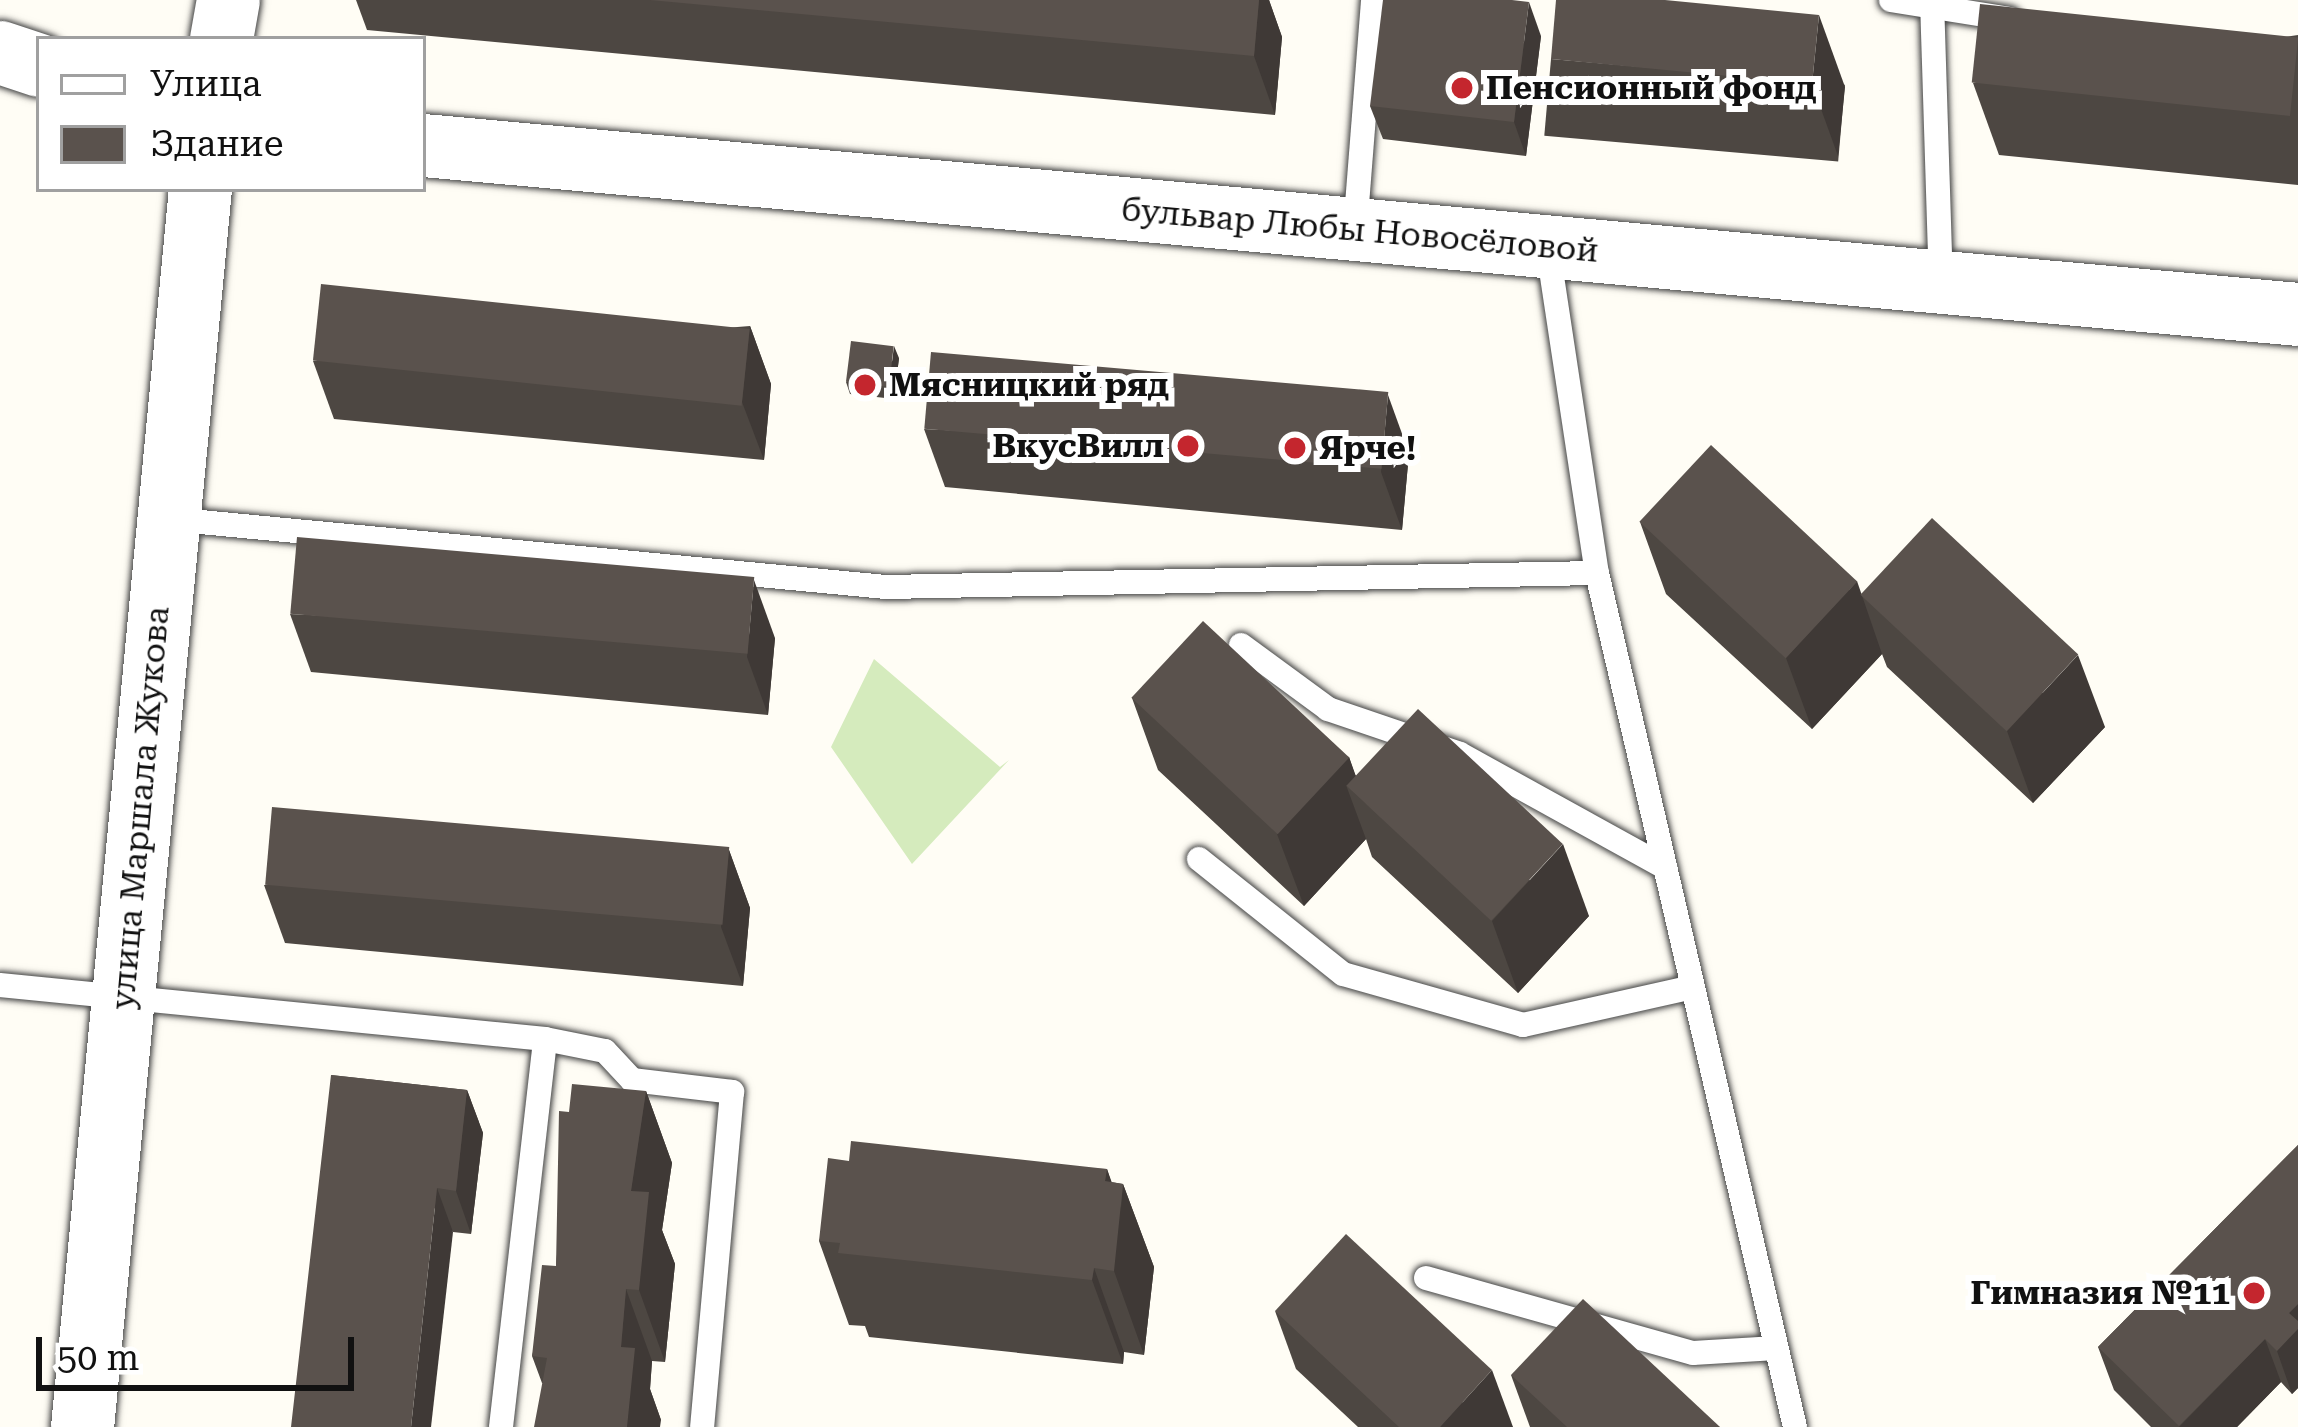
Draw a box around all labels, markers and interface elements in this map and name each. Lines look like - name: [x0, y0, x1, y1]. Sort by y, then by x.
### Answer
- legend: [36, 36, 426, 192]
- text: Улица: [150, 63, 262, 105]
- place label: Пенсионный фонд: [1486, 68, 1816, 108]
- marker: Пенсионный фонд: [1449, 75, 1475, 101]
- text: Здание: [150, 123, 283, 165]
- street label: бульвар Любы Новосёловой: [1120, 189, 1600, 271]
- place label: Мясницкий ряд: [889, 365, 1169, 405]
- marker: Мясницкий ряд: [852, 372, 878, 398]
- place label: ВкусВилл: [993, 426, 1164, 466]
- place label: Ярче!: [1319, 428, 1416, 468]
- marker: ВкусВилл: [1175, 433, 1201, 459]
- marker: Ярче!: [1282, 435, 1308, 461]
- street label: улица Маршала Жукова: [103, 605, 177, 1011]
- place label: Гимназия №11: [1971, 1273, 2230, 1313]
- marker: Гимназия №11: [2241, 1280, 2267, 1306]
- scale bar: [42, 1313, 360, 1387]
- text: 50 m: [57, 1337, 139, 1379]

